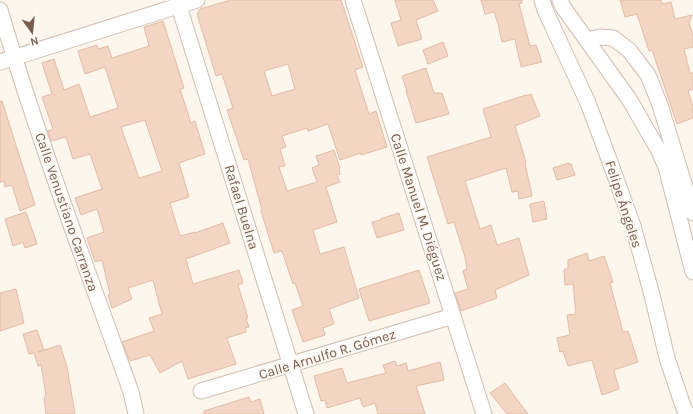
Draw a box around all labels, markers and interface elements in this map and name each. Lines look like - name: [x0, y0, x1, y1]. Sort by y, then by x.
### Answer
- north arrow: [12, 12, 52, 52]
- text: N: [29, 34, 40, 48]
- street label: Calle Venustiano Carranza: [31, 130, 102, 294]
- street label: Calle Manuel M. Diéguez: [387, 131, 450, 283]
- street label: Felipe Ángeles: [601, 158, 647, 250]
- street label: Rafael Buelna: [221, 163, 262, 252]
- street label: Calle Arnulfo R. Gómez: [257, 326, 398, 383]

